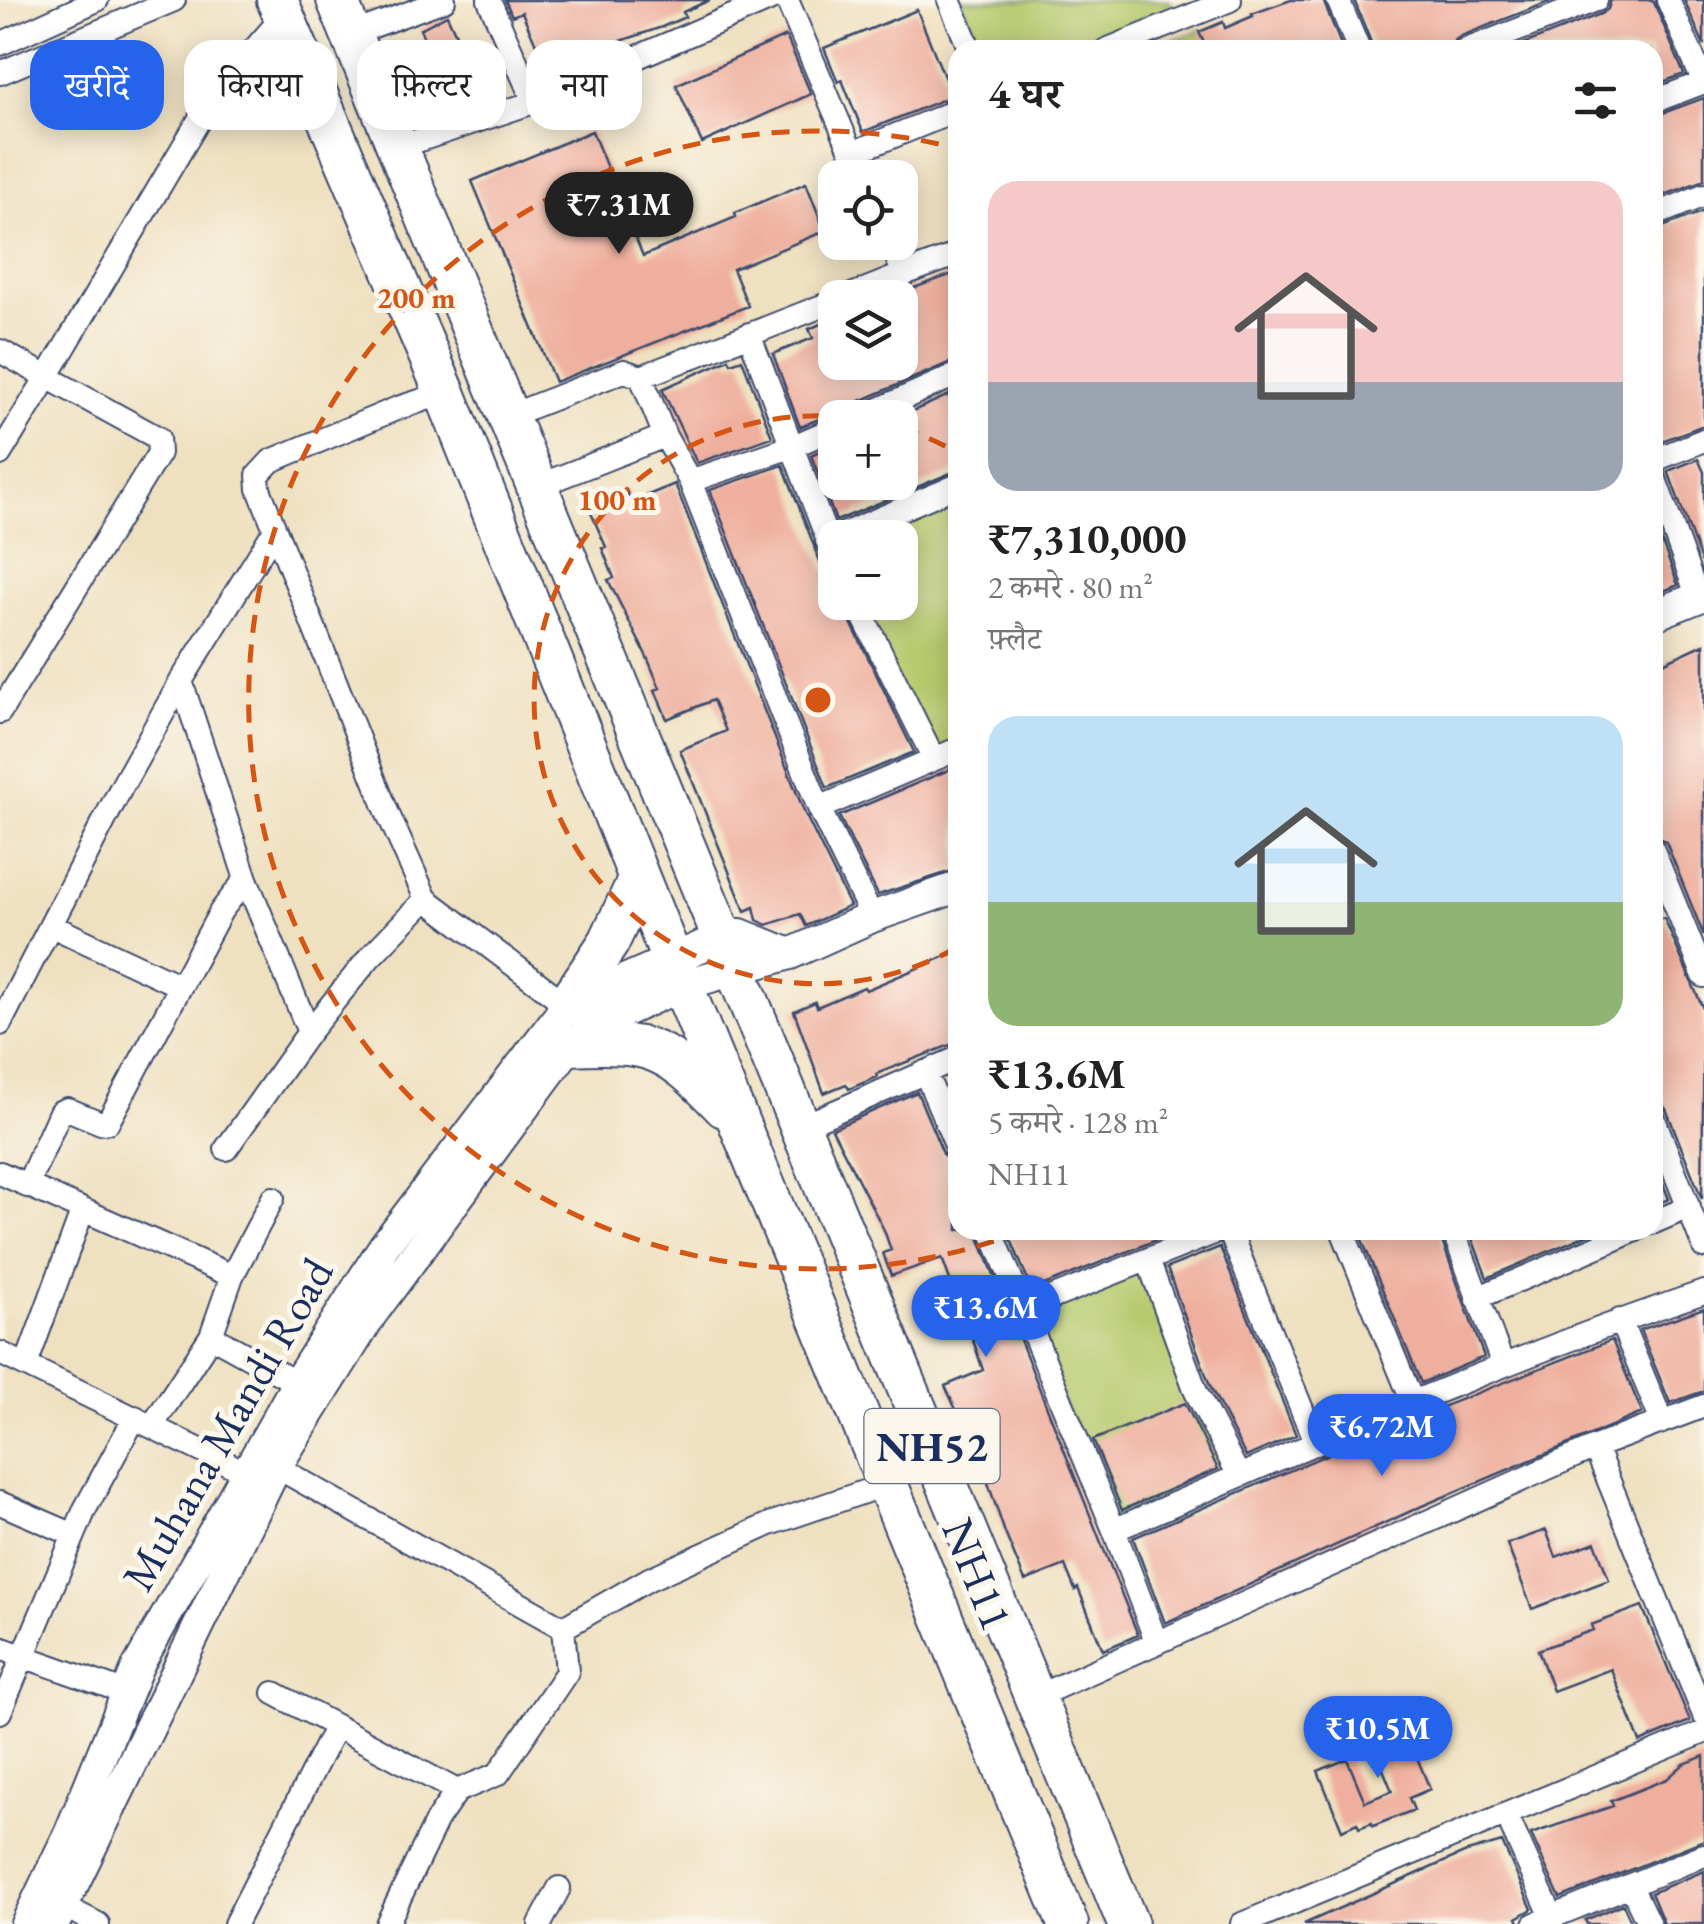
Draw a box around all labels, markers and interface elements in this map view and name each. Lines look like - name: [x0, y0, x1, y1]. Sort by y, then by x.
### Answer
- chip: खरीदें: [30, 40, 164, 130]
- chip: किराया: [184, 40, 337, 130]
- chip: फ़िल्टर: [357, 40, 506, 130]
- chip: नया: [526, 40, 642, 130]
- text: 4 घर: [988, 66, 1062, 121]
- icon: filters: [1568, 73, 1623, 128]
- map controls: [818, 160, 918, 620]
- button: locate: [818, 160, 918, 260]
- pin: ₹7.31M: [538, 172, 700, 257]
- text: ₹7.31M: [567, 183, 671, 225]
- icon: home: [1216, 246, 1396, 426]
- text: 200 m: [377, 278, 455, 317]
- button: layers: [818, 280, 918, 380]
- button: +: [818, 400, 918, 500]
- text: 100 m: [578, 480, 656, 519]
- text: ₹7,310,000: [988, 511, 1186, 566]
- button: −: [818, 520, 918, 620]
- text: 2 कमरे · 80 m²: [988, 566, 1153, 608]
- text: फ़्लैट: [988, 618, 1041, 660]
- centre of rings: [800, 682, 836, 718]
- icon: home: [1216, 781, 1396, 961]
- text: ₹13.6M: [988, 1046, 1126, 1101]
- text: 5 कमरे · 128 m²: [988, 1101, 1168, 1143]
- text: NH11: [988, 1153, 1070, 1195]
- street label: Muhana Mandi Road: [108, 1247, 346, 1601]
- pin: ₹13.6M: [905, 1275, 1067, 1360]
- text: ₹13.6M: [934, 1286, 1038, 1328]
- pin: ₹6.72M: [1301, 1394, 1463, 1479]
- text: ₹6.72M: [1330, 1405, 1434, 1447]
- road number: NH52: [864, 1409, 1000, 1483]
- street label: NH11: [930, 1510, 1026, 1638]
- pin: ₹10.5M: [1297, 1696, 1459, 1781]
- text: ₹10.5M: [1326, 1707, 1430, 1749]

